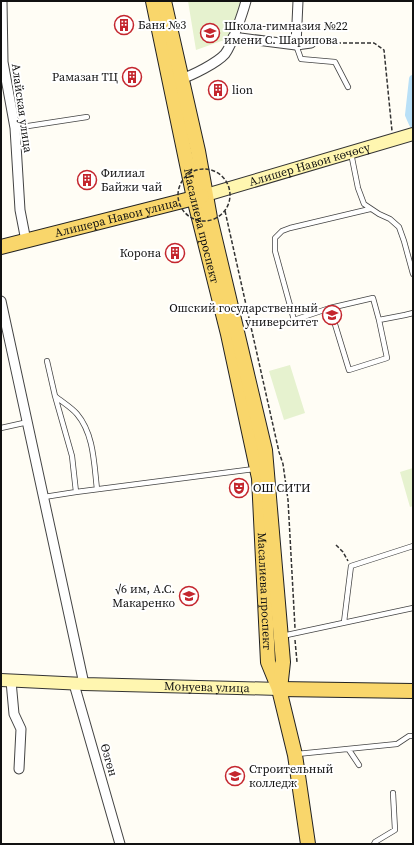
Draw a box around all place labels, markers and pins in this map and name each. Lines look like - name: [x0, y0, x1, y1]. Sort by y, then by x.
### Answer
- building icon: Баня №3: [113, 14, 135, 36]
- place label: Баня №3: [138, 17, 186, 33]
- place label: Школа-гимназия №22 имени С. Шарипова: [224, 18, 348, 48]
- school or university icon: Школа-гимназия №22 имени С. Шарипова: [199, 22, 221, 44]
- building icon: Рамазан ТЦ: [121, 66, 143, 88]
- place label: Рамазан ТЦ: [52, 69, 118, 85]
- building icon: lion: [207, 79, 229, 101]
- place label: lion: [232, 82, 253, 98]
- place label: Филиал Байжи чай: [101, 165, 163, 195]
- building icon: Филиал Байжи чай: [76, 169, 98, 191]
- building icon: Корона: [164, 242, 186, 264]
- place label: Корона: [120, 245, 162, 261]
- place label: Ошский государственный университет: [169, 300, 319, 330]
- school or university icon: Ошский государственный университет: [321, 304, 343, 326]
- theatre icon: ОШ СИТИ: [228, 477, 250, 499]
- place label: ОШ СИТИ: [253, 480, 311, 496]
- place label: √6 им, А.С. Макаренко: [112, 581, 175, 611]
- school or university icon: √6 им, А.С. Макаренко: [178, 585, 200, 607]
- place label: Строительный колледж: [249, 761, 333, 791]
- school or university icon: Строительный колледж: [224, 765, 246, 787]

